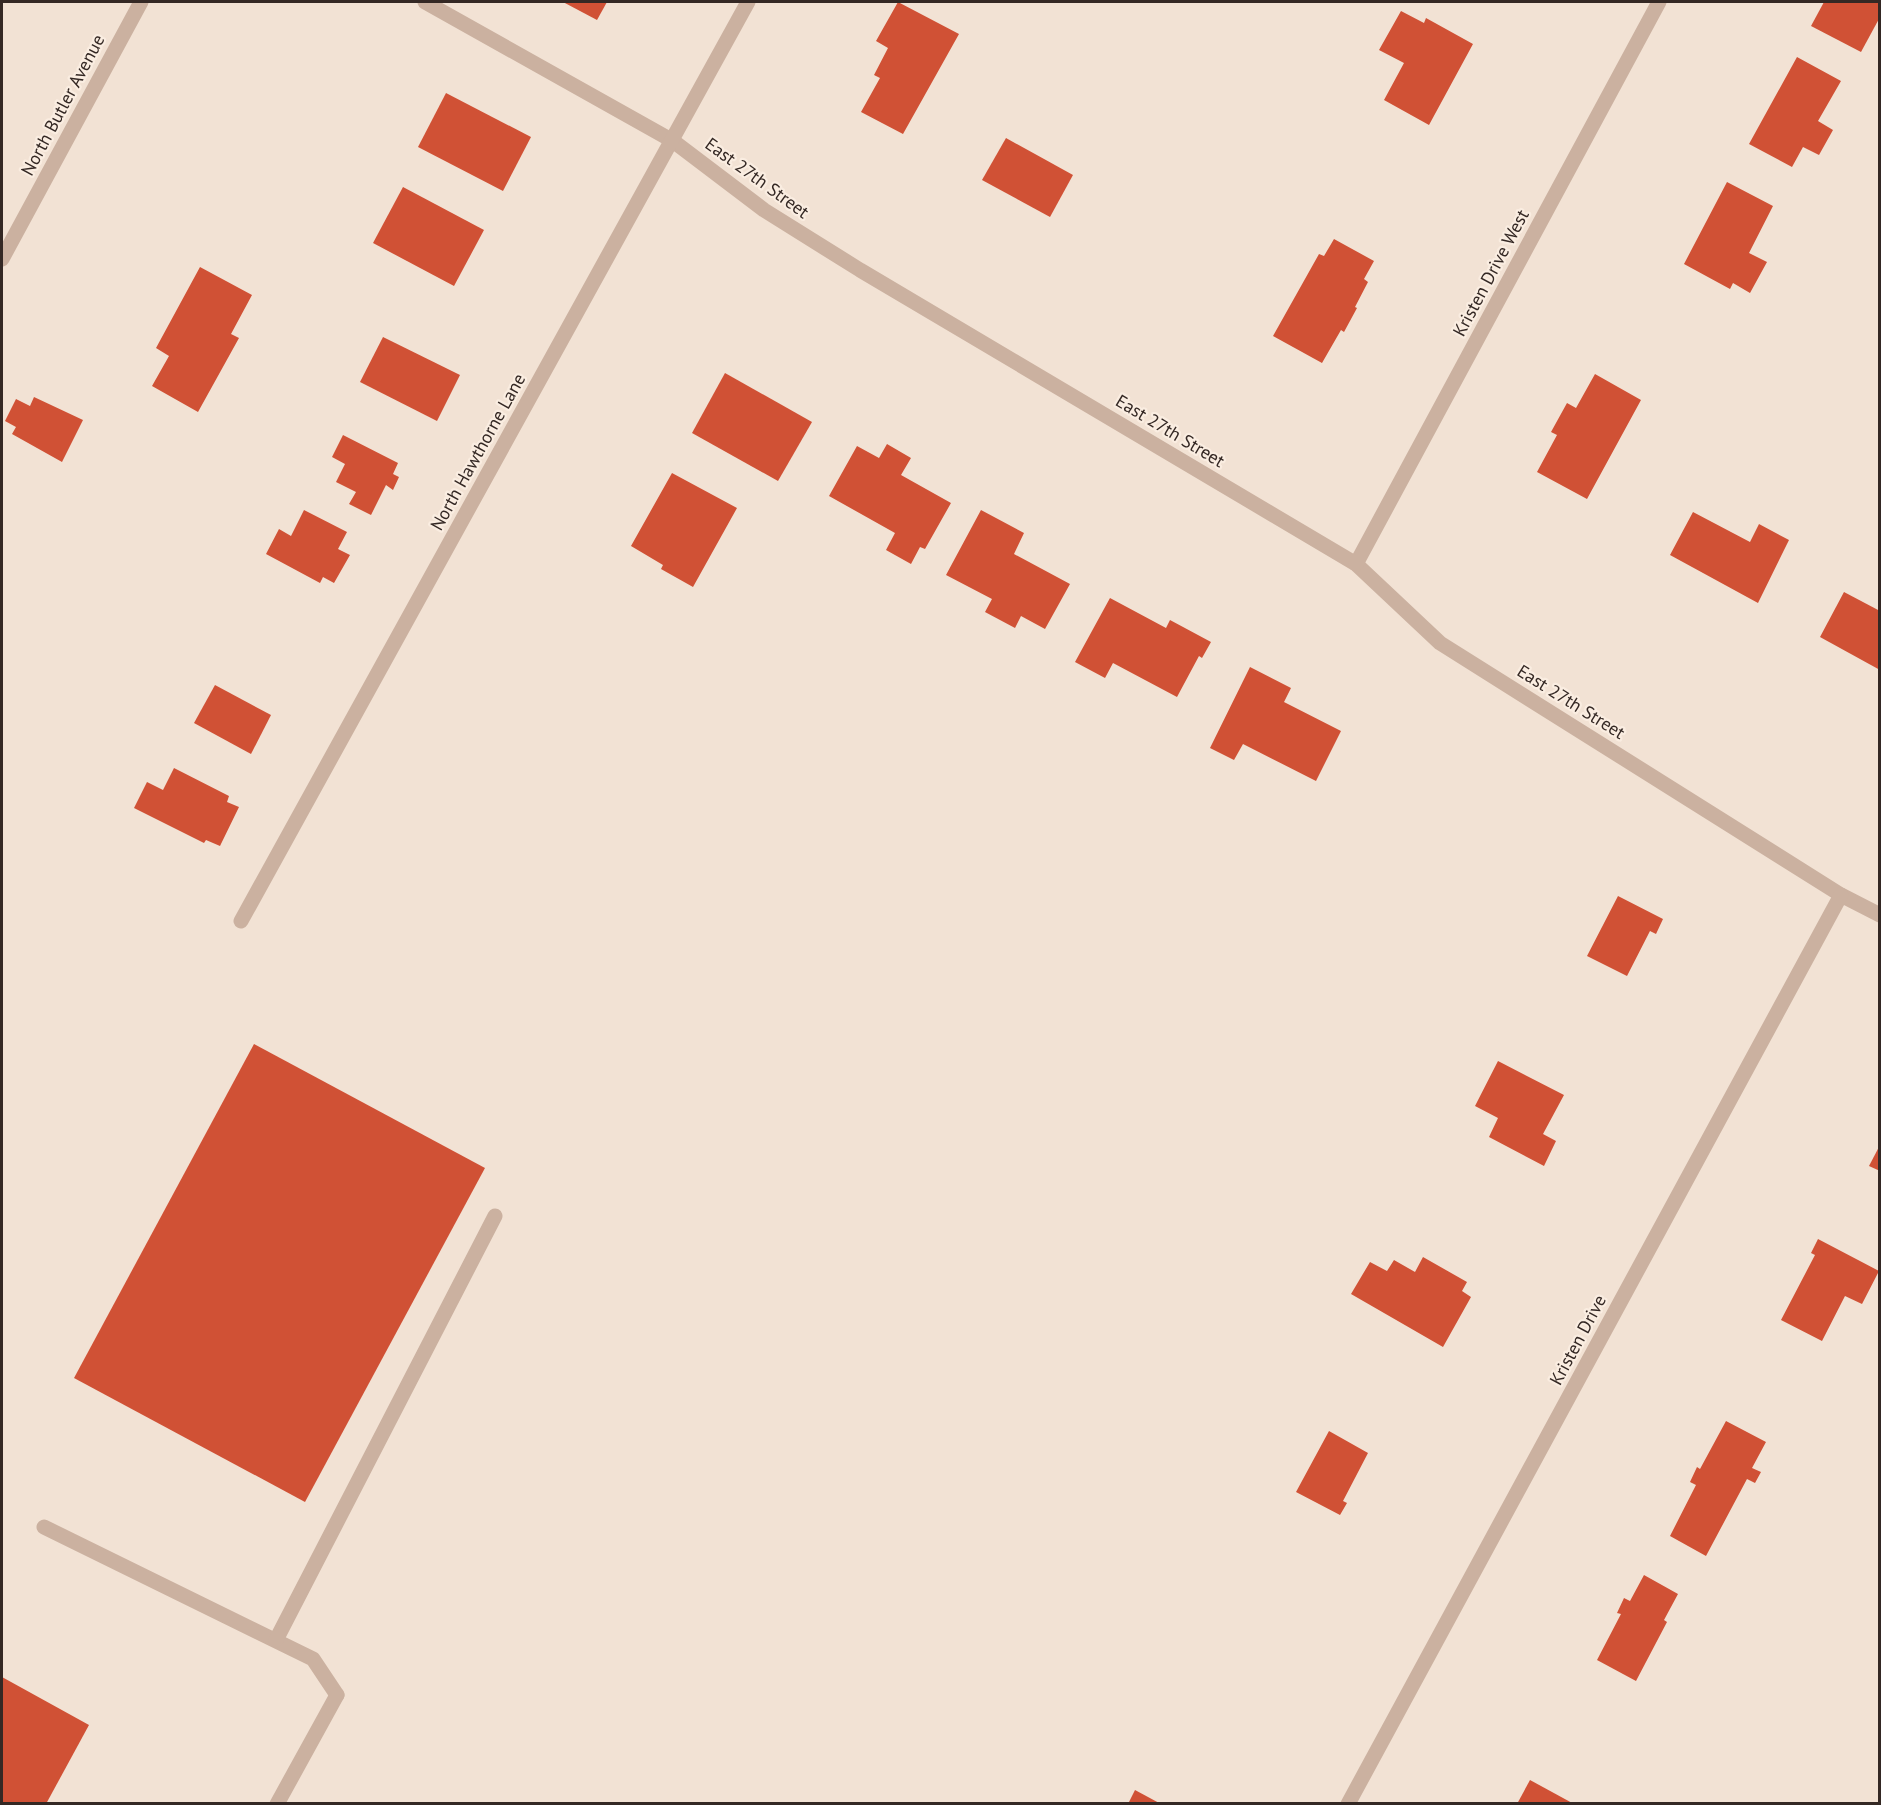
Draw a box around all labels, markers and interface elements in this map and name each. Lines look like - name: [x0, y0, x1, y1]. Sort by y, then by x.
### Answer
- street label: North Butler Avenue: [16, 30, 109, 179]
- street label: East 27th Street: [701, 132, 814, 223]
- street label: Kristen Drive West: [1447, 205, 1534, 340]
- street label: North Hawthorne Lane: [425, 369, 530, 534]
- street label: East 27th Street: [1112, 389, 1229, 472]
- street label: East 27th Street: [1513, 659, 1630, 744]
- street label: Kristen Drive: [1544, 1291, 1611, 1389]

